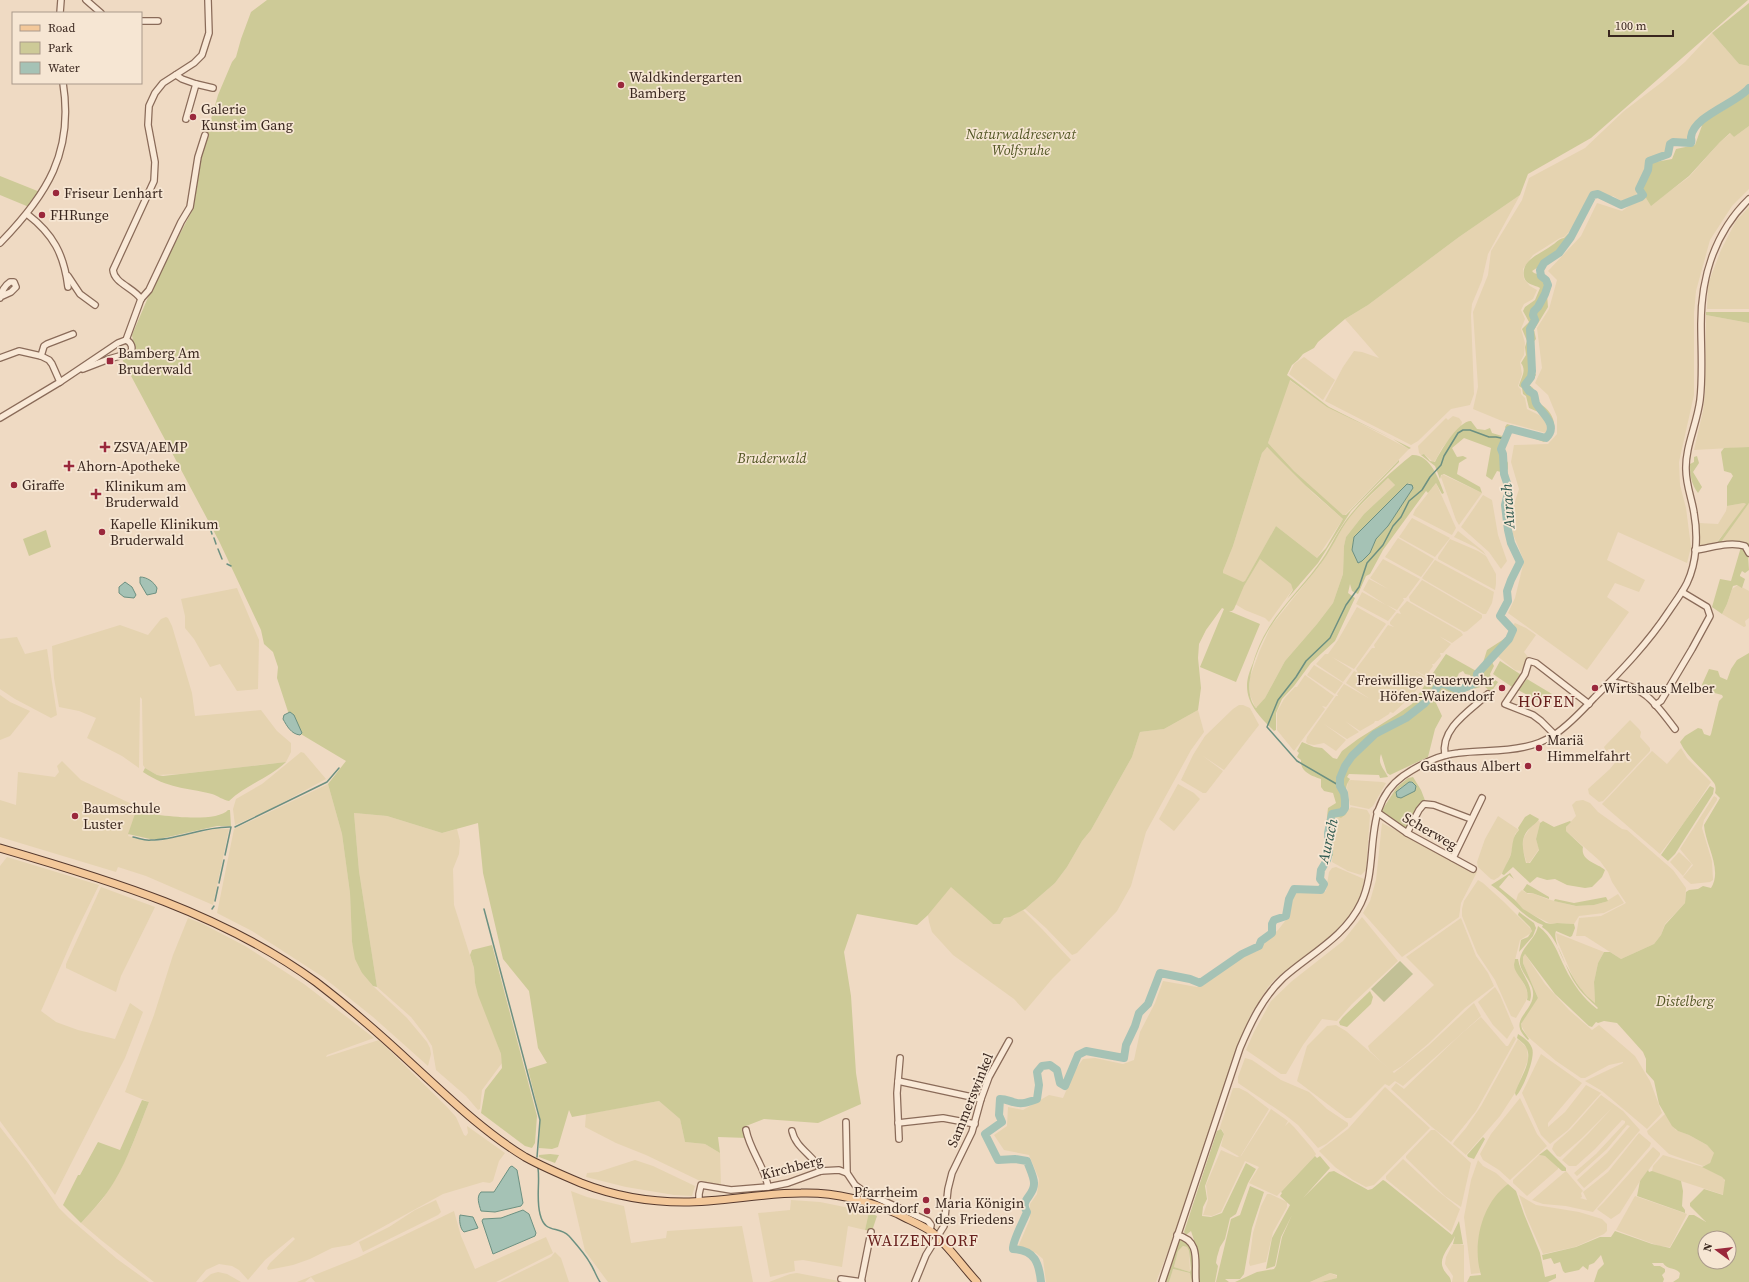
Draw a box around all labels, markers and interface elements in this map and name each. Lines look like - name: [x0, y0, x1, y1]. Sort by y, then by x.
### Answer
- legend: [12, 12, 142, 84]
- scale bar: [1609, 12, 1673, 38]
- text: 100 m: [1615, 18, 1647, 34]
- text: Road: [48, 20, 75, 36]
- text: Park: [48, 40, 73, 56]
- text: Water: [48, 60, 80, 76]
- place label: Waldkindergarten Bamberg: [629, 67, 743, 103]
- marker: Waldkindergarten Bamberg: [616, 80, 626, 90]
- place label: Galerie Kunst im Gang: [201, 99, 293, 135]
- marker: Galerie Kunst im Gang: [188, 112, 198, 122]
- park label: Naturwaldreservat Wolfsruhe: [965, 124, 1077, 160]
- place label: Friseur Lenhart: [64, 183, 163, 203]
- marker: Friseur Lenhart: [51, 188, 61, 198]
- place label: FHRunge: [50, 205, 109, 225]
- marker: FHRunge: [37, 210, 47, 220]
- place label: Bamberg Am Bruderwald: [118, 343, 200, 379]
- marker: Bamberg Am Bruderwald: [105, 356, 115, 366]
- place label: ZSVA/AEMP: [114, 437, 188, 457]
- marker: ZSVA/AEMP: [99, 441, 111, 453]
- park label: Bruderwald: [736, 448, 807, 468]
- place label: Ahorn-Apotheke: [77, 456, 180, 476]
- marker: Ahorn-Apotheke: [64, 461, 74, 471]
- place label: Giraffe: [22, 475, 65, 495]
- place label: Klinikum am Bruderwald: [105, 476, 187, 512]
- marker: Giraffe: [9, 480, 19, 490]
- water label: Aurach: [1495, 483, 1520, 530]
- marker: Klinikum am Bruderwald: [90, 488, 102, 500]
- place label: Kapelle Klinikum Bruderwald: [110, 514, 219, 550]
- marker: Kapelle Klinikum Bruderwald: [97, 527, 107, 537]
- place label: Freiwillige Feuerwehr Höfen-Waizendorf: [1357, 670, 1495, 706]
- place label: Wirtshaus Melber: [1603, 678, 1715, 698]
- marker: Freiwillige Feuerwehr Höfen-Waizendorf: [1497, 683, 1507, 693]
- marker: Wirtshaus Melber: [1590, 683, 1600, 693]
- district label: HÖFEN: [1518, 690, 1576, 712]
- place label: Mariä Himmelfahrt: [1547, 730, 1630, 766]
- marker: Mariä Himmelfahrt: [1534, 743, 1544, 753]
- place label: Gasthaus Albert: [1420, 756, 1520, 776]
- marker: Gasthaus Albert: [1523, 761, 1533, 771]
- place label: Baumschule Luster: [83, 798, 160, 834]
- street label: Scherweg: [1399, 807, 1461, 855]
- marker: Baumschule Luster: [70, 811, 80, 821]
- water label: Aurach: [1312, 817, 1343, 866]
- park label: Distelberg: [1655, 991, 1715, 1011]
- street label: Sammerswinkel: [942, 1050, 998, 1150]
- street label: Kirchberg: [759, 1150, 825, 1184]
- place label: Pfarrheim Waizendorf: [846, 1182, 919, 1218]
- place label: Maria Königin des Friedens: [935, 1193, 1025, 1229]
- marker: Pfarrheim Waizendorf: [921, 1195, 931, 1205]
- marker: Maria Königin des Friedens: [922, 1206, 932, 1216]
- district label: WAIZENDORF: [867, 1229, 979, 1251]
- north arrow: [1697, 1230, 1737, 1270]
- text: N: [1700, 1242, 1716, 1253]

